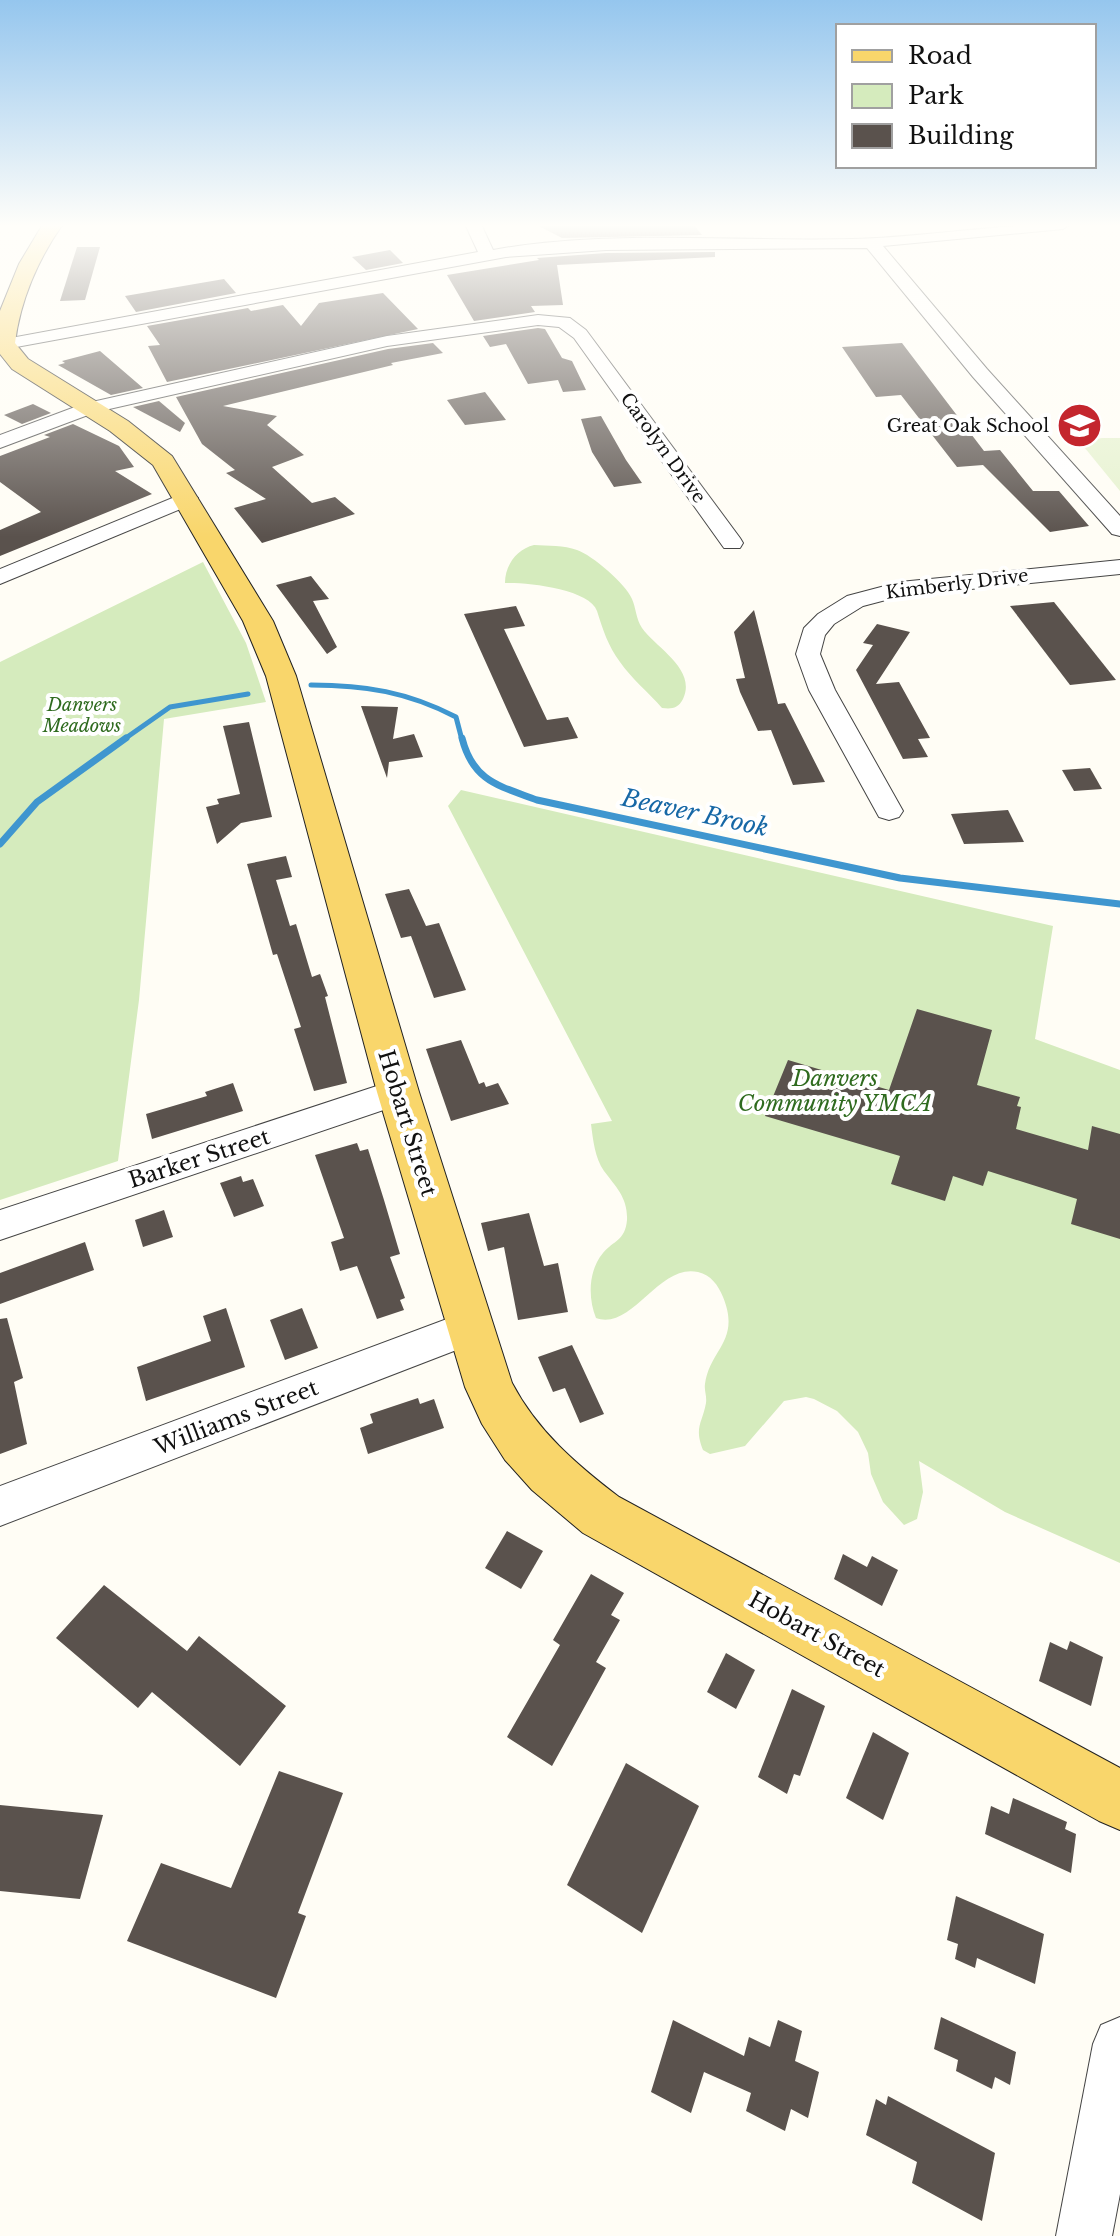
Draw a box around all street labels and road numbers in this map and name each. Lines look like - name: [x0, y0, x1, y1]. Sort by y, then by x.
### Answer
- street label: Carolyn Drive: [616, 389, 710, 507]
- street label: Kimberly Drive: [884, 564, 1030, 604]
- street label: Hobart Street: [372, 1047, 443, 1200]
- street label: Barker Street: [125, 1123, 274, 1194]
- street label: Williams Street: [150, 1374, 323, 1461]
- street label: Hobart Street: [744, 1586, 890, 1683]

